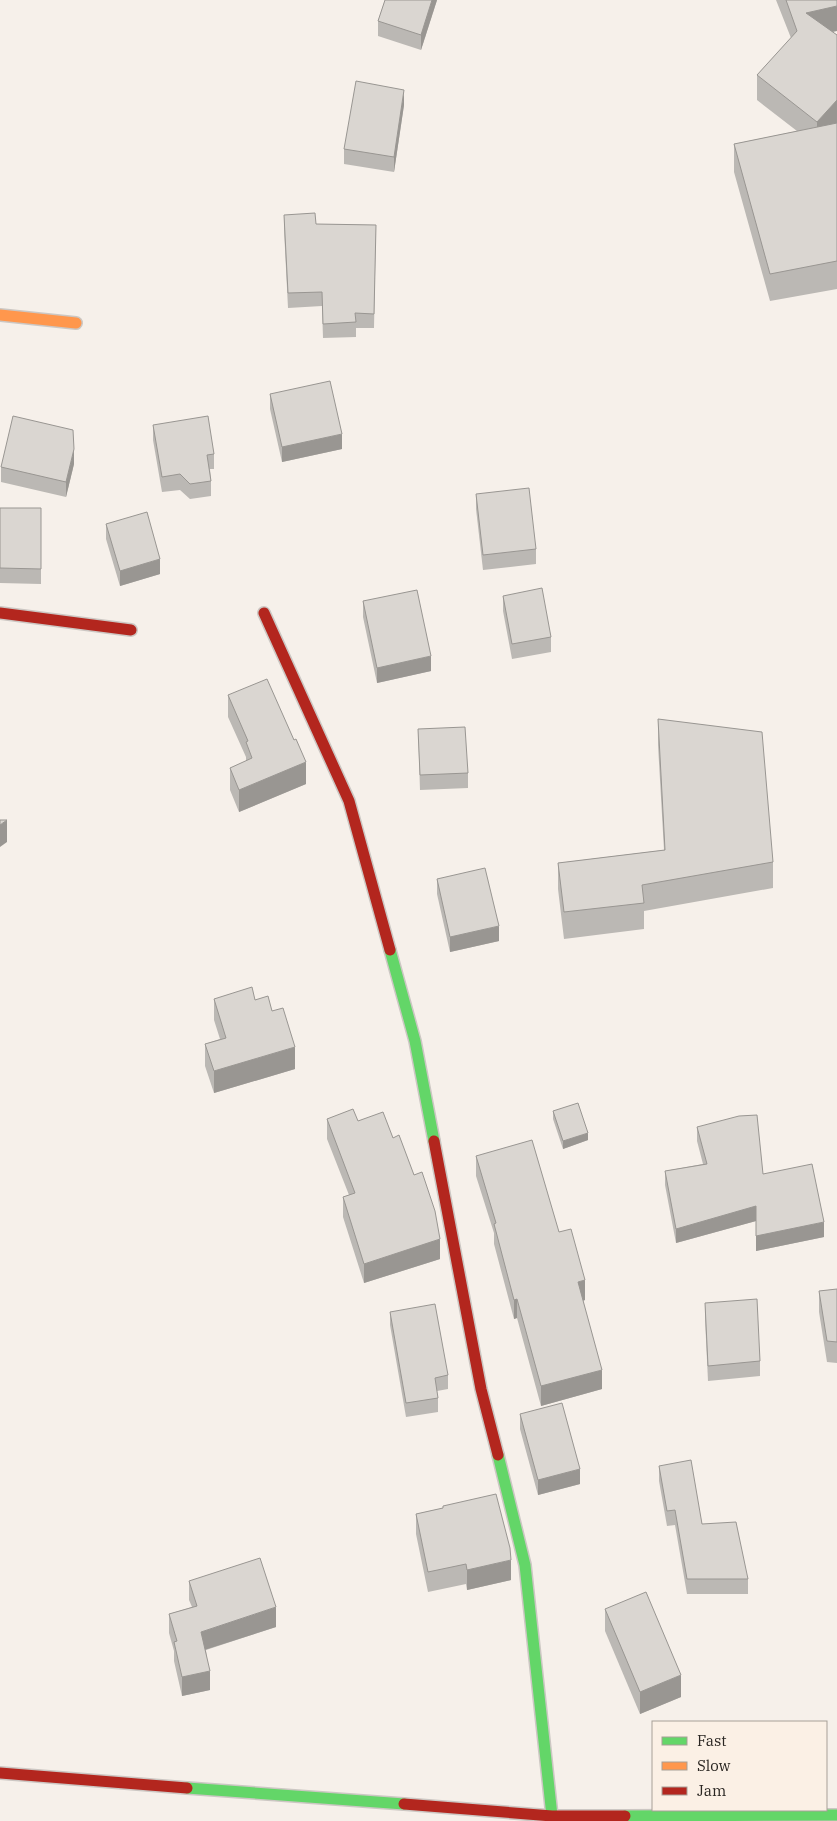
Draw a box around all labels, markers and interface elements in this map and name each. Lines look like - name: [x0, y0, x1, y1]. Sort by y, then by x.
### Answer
- legend: [652, 1721, 827, 1811]
- text: Fast: [697, 1731, 727, 1750]
- text: Slow: [697, 1756, 731, 1775]
- text: Jam: [697, 1781, 726, 1800]

